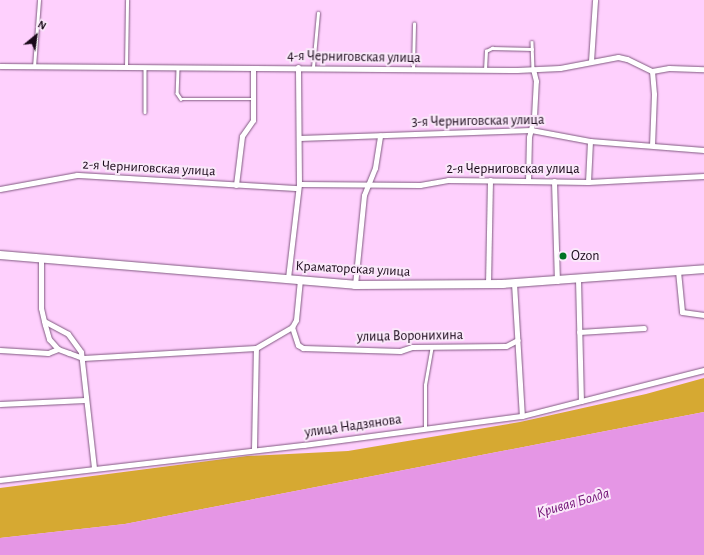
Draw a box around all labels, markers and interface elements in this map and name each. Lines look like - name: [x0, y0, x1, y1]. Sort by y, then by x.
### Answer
- north arrow: [16, 16, 56, 56]
- text: N: [36, 18, 48, 32]
- street label: 4-я Черниговская улица: [287, 47, 421, 67]
- street label: 3-я Черниговская улица: [412, 111, 544, 131]
- street label: 2-я Черниговская улица: [82, 156, 216, 180]
- street label: 2-я Черниговская улица: [446, 161, 580, 177]
- place label: Ozon: [571, 248, 599, 264]
- marker: Ozon: [558, 251, 568, 261]
- street label: Краматорская улица: [295, 258, 411, 280]
- street label: улица Воронихина: [357, 327, 463, 345]
- street label: улица Надзянова: [304, 411, 402, 441]
- water label: Кривая Болда: [535, 484, 611, 522]

